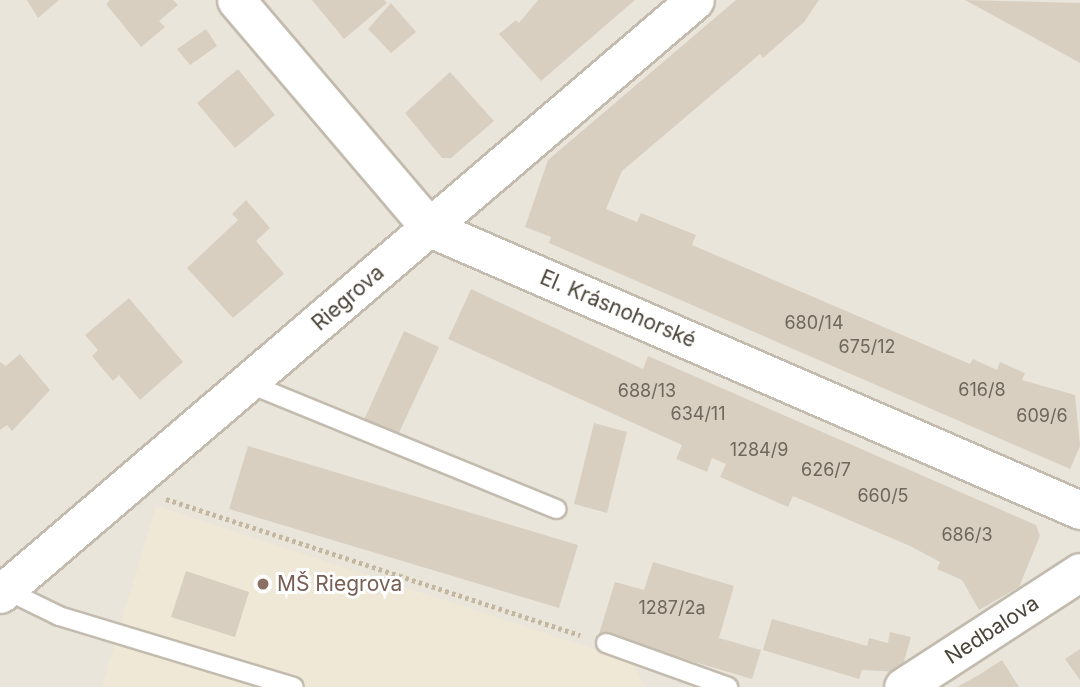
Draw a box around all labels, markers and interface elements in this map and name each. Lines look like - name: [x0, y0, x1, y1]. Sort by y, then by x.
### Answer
- street label: Riegrova: [307, 260, 389, 336]
- street label: El. Krásnohorské: [536, 265, 700, 353]
- house number: 680/14: [784, 312, 844, 334]
- house number: 675/12: [839, 336, 895, 358]
- house number: 616/8: [958, 379, 1006, 401]
- house number: 688/13: [618, 380, 676, 402]
- house number: 634/11: [670, 403, 726, 425]
- house number: 609/6: [1016, 405, 1068, 427]
- house number: 1284/9: [730, 439, 788, 461]
- house number: 626/7: [801, 459, 851, 481]
- house number: 660/5: [857, 485, 909, 507]
- house number: 686/3: [941, 524, 993, 546]
- place label: MŠ Riegrova: [277, 571, 402, 597]
- marker: MŠ Riegrova: [255, 576, 271, 592]
- street label: Nedbalova: [940, 590, 1044, 670]
- house number: 1287/2a: [638, 597, 706, 619]

